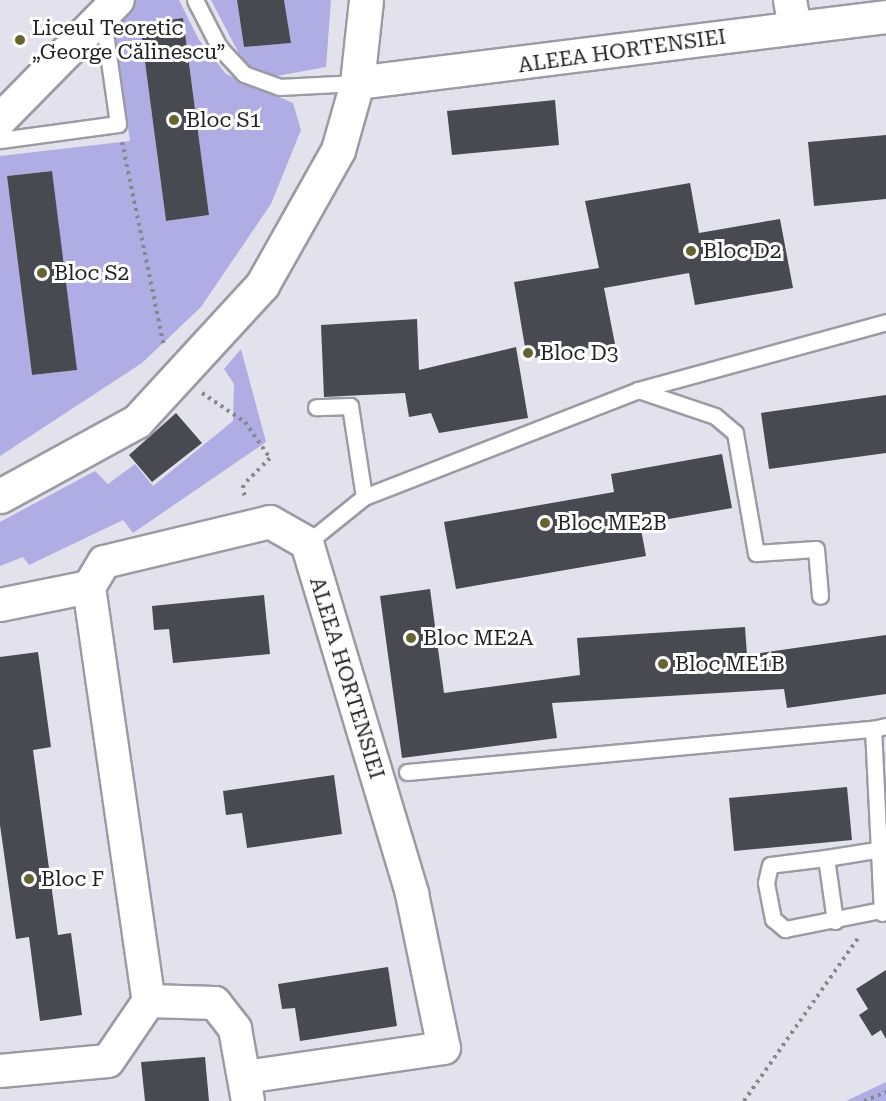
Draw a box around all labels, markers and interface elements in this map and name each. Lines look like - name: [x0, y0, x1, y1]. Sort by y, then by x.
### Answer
- place label: Liceul Teoretic „George Călinescu”: [32, 15, 225, 65]
- street label: ALEEA HORTENSIEI: [516, 24, 728, 78]
- marker: Liceul Teoretic „George Călinescu”: [13, 33, 27, 47]
- place label: Bloc S1: [186, 107, 261, 133]
- marker: Bloc S1: [167, 113, 181, 127]
- place label: Bloc D2: [703, 238, 781, 264]
- marker: Bloc D2: [684, 244, 698, 258]
- place label: Bloc S2: [54, 260, 129, 286]
- marker: Bloc S2: [35, 266, 49, 280]
- place label: Bloc D3: [540, 340, 618, 366]
- marker: Bloc D3: [521, 346, 535, 360]
- place label: Bloc ME2B: [557, 510, 667, 536]
- marker: Bloc ME2B: [538, 516, 552, 530]
- street label: ALEEA HORTENSIEI: [304, 574, 390, 782]
- place label: Bloc ME2A: [423, 625, 533, 651]
- marker: Bloc ME2A: [404, 631, 418, 645]
- place label: Bloc ME1B: [675, 651, 785, 677]
- marker: Bloc ME1B: [656, 657, 670, 671]
- place label: Bloc F: [41, 866, 104, 892]
- marker: Bloc F: [22, 872, 36, 886]

